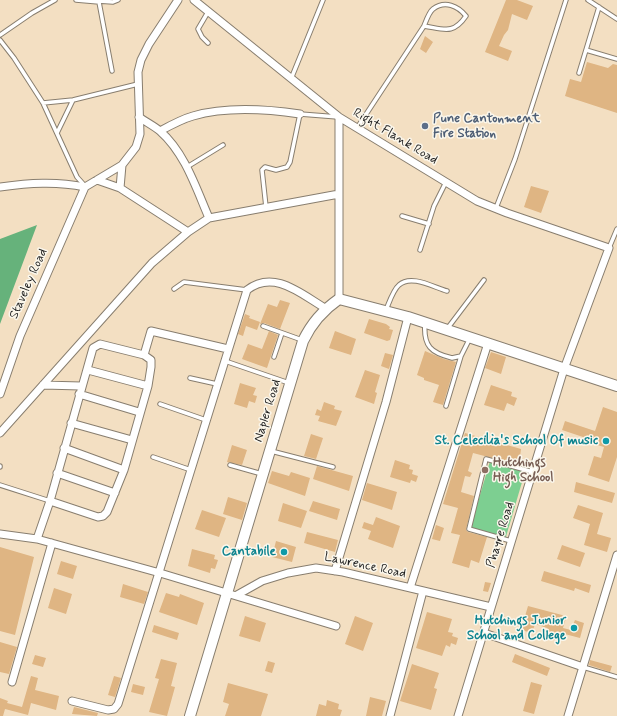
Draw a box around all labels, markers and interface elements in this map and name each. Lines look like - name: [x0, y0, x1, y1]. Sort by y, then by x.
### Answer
- street label: Right Flank Road: [350, 106, 440, 168]
- place label: Pune Cantonment Fire Station: [433, 111, 540, 142]
- marker: Pune Cantonment Fire Station: [420, 121, 430, 131]
- street label: Staveley Road: [7, 246, 51, 322]
- street label: Napler Road: [251, 378, 285, 444]
- place label: St. Celecilia's School Of music: [435, 433, 598, 449]
- marker: St. Celecilia's School Of music: [601, 436, 611, 446]
- place label: Hutchings High School: [493, 455, 554, 486]
- marker: Hutchings High School: [480, 465, 490, 475]
- street label: Phayre Road: [484, 500, 518, 570]
- place label: Cantabile: [222, 544, 276, 560]
- marker: Cantabile: [279, 547, 289, 557]
- street label: Lawrence Road: [323, 550, 407, 582]
- place label: Hutchings Junior School and College: [467, 613, 566, 644]
- marker: Hutchings Junior School and College: [569, 623, 579, 633]

